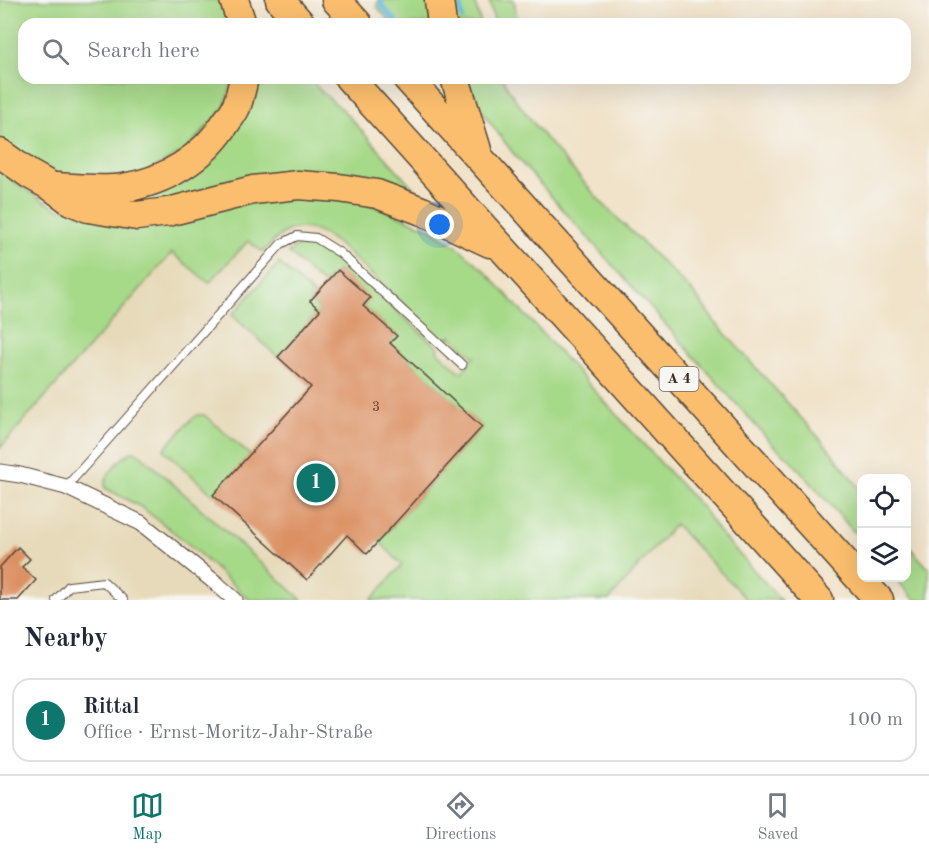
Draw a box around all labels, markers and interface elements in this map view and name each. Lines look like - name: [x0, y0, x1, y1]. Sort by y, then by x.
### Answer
- search box: [18, 18, 911, 84]
- icon: search: [39, 35, 72, 68]
- text: Search here: [87, 40, 200, 62]
- your location: [425, 210, 454, 239]
- road number: A 4: [660, 367, 698, 391]
- house number: 3: [372, 400, 380, 414]
- pin: 1: [296, 460, 336, 506]
- map controls: [857, 474, 911, 582]
- button: locate: [857, 474, 911, 528]
- button: layers: [857, 528, 911, 582]
- text: Nearby: [24, 626, 108, 652]
- text: Rittal: [83, 696, 140, 718]
- text: 1: [40, 710, 51, 730]
- text: 100 m: [847, 710, 903, 730]
- text: Office · Ernst-Moritz-Jahr-Straße: [83, 723, 373, 743]
- tab: Map: [131, 789, 164, 845]
- tab: Directions: [425, 789, 496, 845]
- tab: Saved: [758, 789, 798, 845]

